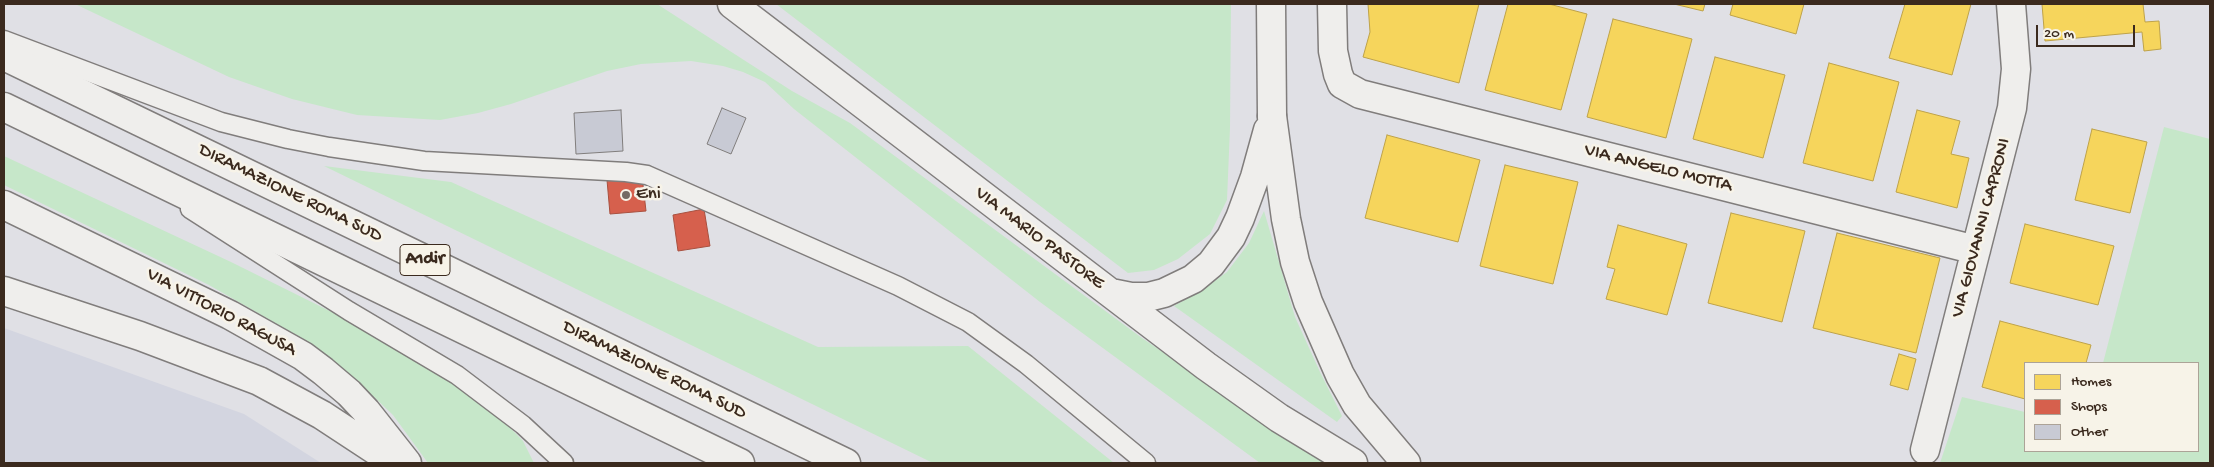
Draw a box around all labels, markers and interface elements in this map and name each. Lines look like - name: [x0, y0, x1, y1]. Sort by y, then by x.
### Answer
- scale bar: [2039, 15, 2138, 47]
- text: 20 m: [2044, 25, 2074, 43]
- street label: VIA GIOVANNI CAPRONI: [1947, 136, 2017, 320]
- street label: DIRAMAZIONE ROMA SUD: [194, 139, 386, 249]
- street label: VIA ANGELO MOTTA: [1582, 140, 1734, 198]
- street label: VIA MARIO PASTORE: [970, 183, 1108, 295]
- place label: Eni: [636, 184, 661, 206]
- marker: Eni: [620, 189, 632, 201]
- road number: A1dir: [400, 244, 450, 276]
- street label: VIA VITTORIO RAGUSA: [142, 264, 300, 362]
- street label: DIRAMAZIONE ROMA SUD: [558, 316, 750, 426]
- legend: [2024, 362, 2199, 452]
- text: Homes: [2071, 373, 2111, 391]
- text: Shops: [2071, 398, 2107, 416]
- text: Other: [2071, 423, 2107, 441]

